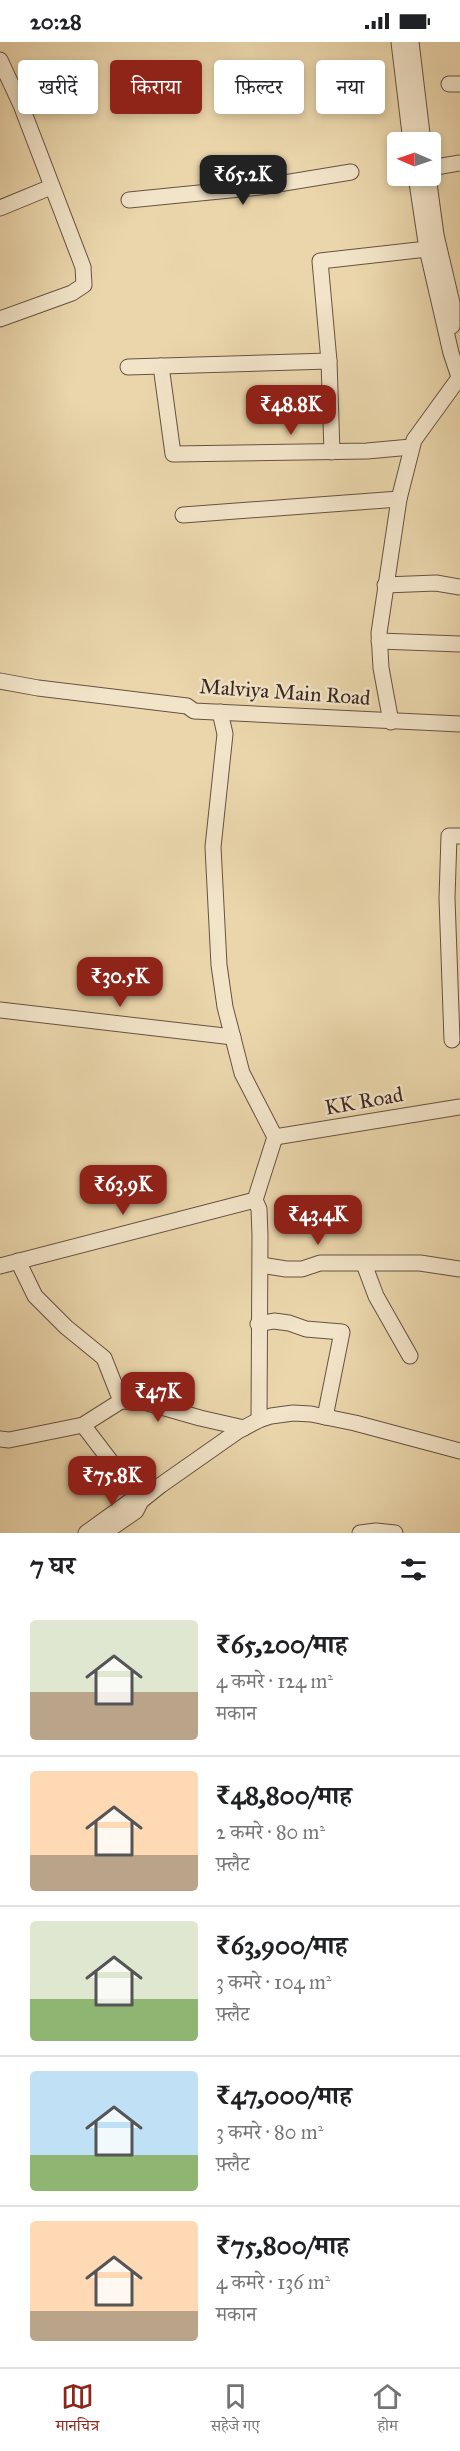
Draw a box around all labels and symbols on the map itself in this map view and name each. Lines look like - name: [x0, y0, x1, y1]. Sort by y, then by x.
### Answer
- north arrow: [387, 132, 441, 186]
- pin: ₹65.2K: [194, 155, 292, 206]
- pin: ₹48.8K: [242, 385, 340, 436]
- street label: Malviya Main Road: [198, 673, 372, 711]
- pin: ₹30.5K: [71, 957, 169, 1008]
- street label: KK Road: [323, 1081, 406, 1121]
- pin: ₹63.9K: [74, 1165, 172, 1216]
- pin: ₹43.4K: [269, 1195, 367, 1246]
- pin: ₹47K: [122, 1372, 194, 1423]
- pin: ₹75.8K: [63, 1456, 161, 1507]

